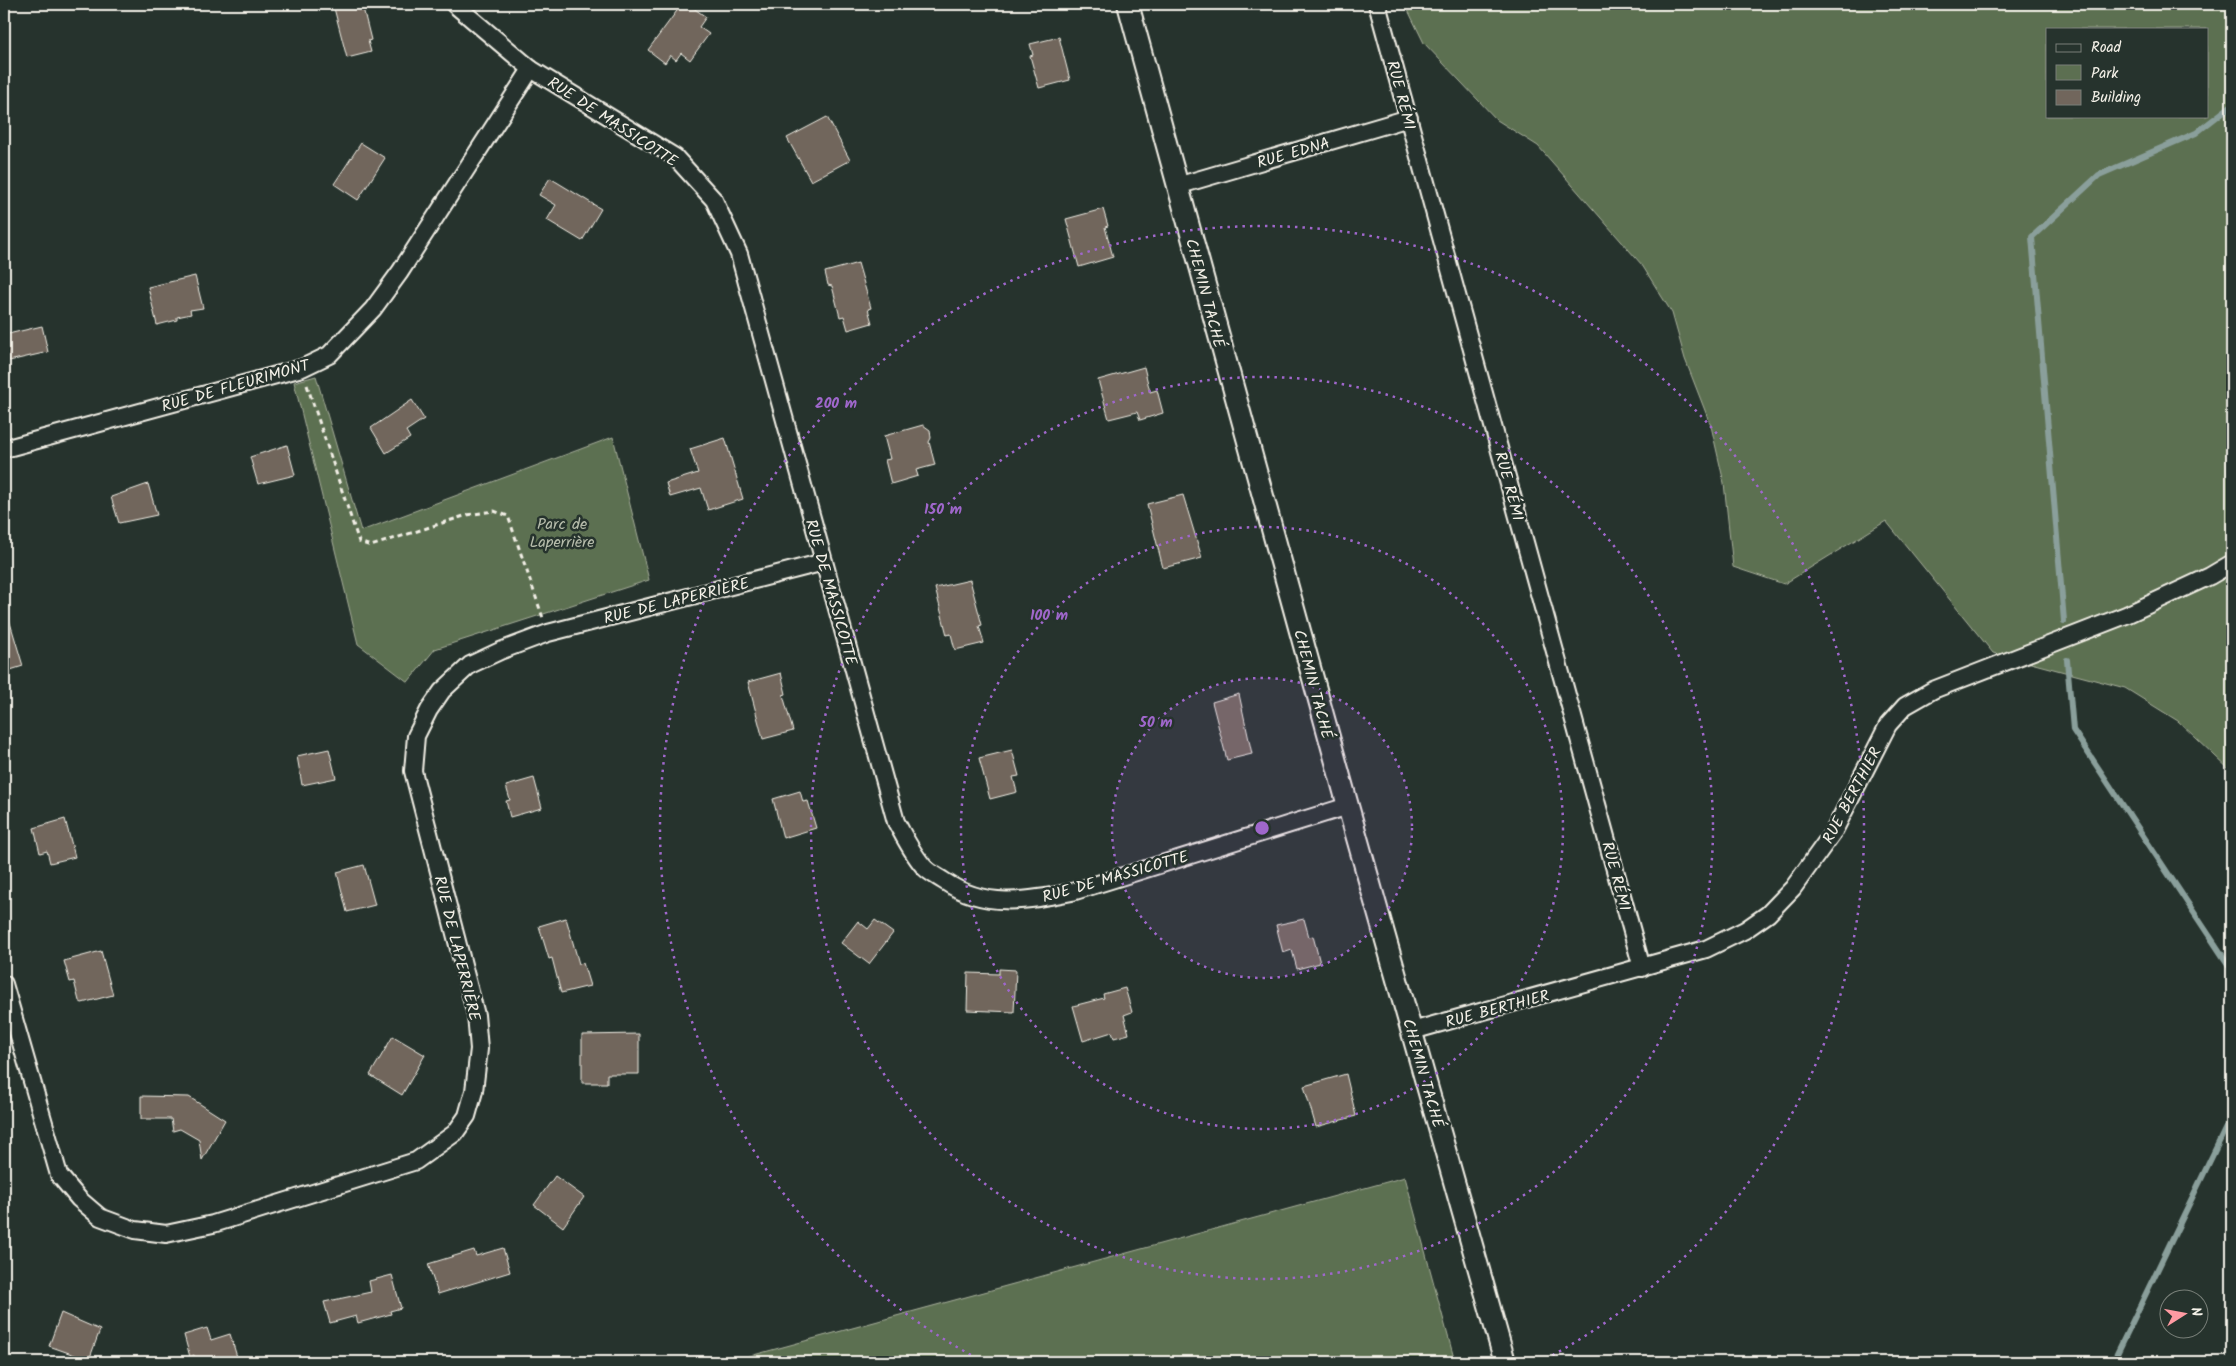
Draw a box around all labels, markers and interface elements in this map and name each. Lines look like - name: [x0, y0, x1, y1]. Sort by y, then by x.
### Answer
- legend: [2046, 28, 2208, 118]
- text: Road: [2091, 36, 2122, 60]
- street label: RUE RÉMI: [1379, 58, 1422, 133]
- text: Park: [2091, 62, 2119, 86]
- street label: RUE DE MASSICOTTE: [542, 71, 683, 174]
- text: Building: [2091, 86, 2141, 110]
- street label: RUE EDNA: [1254, 131, 1333, 176]
- street label: CHEMIN TACHÉ: [1178, 236, 1231, 352]
- street label: RUE DE FLEURIMONT: [158, 353, 314, 420]
- text: 200 m: [815, 392, 857, 416]
- street label: RUE RÉMI: [1487, 449, 1530, 524]
- text: 150 m: [924, 498, 962, 522]
- park label: Parc de Laperrière: [530, 512, 595, 555]
- street label: RUE DE MASSICOTTE: [798, 516, 864, 669]
- street label: RUE DE LAPERRIÈRE: [601, 571, 752, 632]
- text: 100 m: [1030, 604, 1068, 628]
- street label: CHEMIN TACHÉ: [1286, 627, 1339, 743]
- text: 50 m: [1138, 711, 1173, 735]
- street label: RUE BERTHIER: [1816, 743, 1888, 849]
- centre of rings: [1253, 819, 1271, 837]
- street label: RUE RÉMI: [1594, 839, 1637, 914]
- street label: RUE DE MASSICOTTE: [1039, 844, 1192, 910]
- street label: RUE DE LAPERRIÈRE: [426, 873, 487, 1024]
- street label: RUE BERTHIER: [1443, 984, 1552, 1035]
- street label: CHEMIN TACHÉ: [1395, 1016, 1450, 1132]
- north arrow: [2158, 1288, 2208, 1338]
- text: N: [2184, 1305, 2207, 1318]

